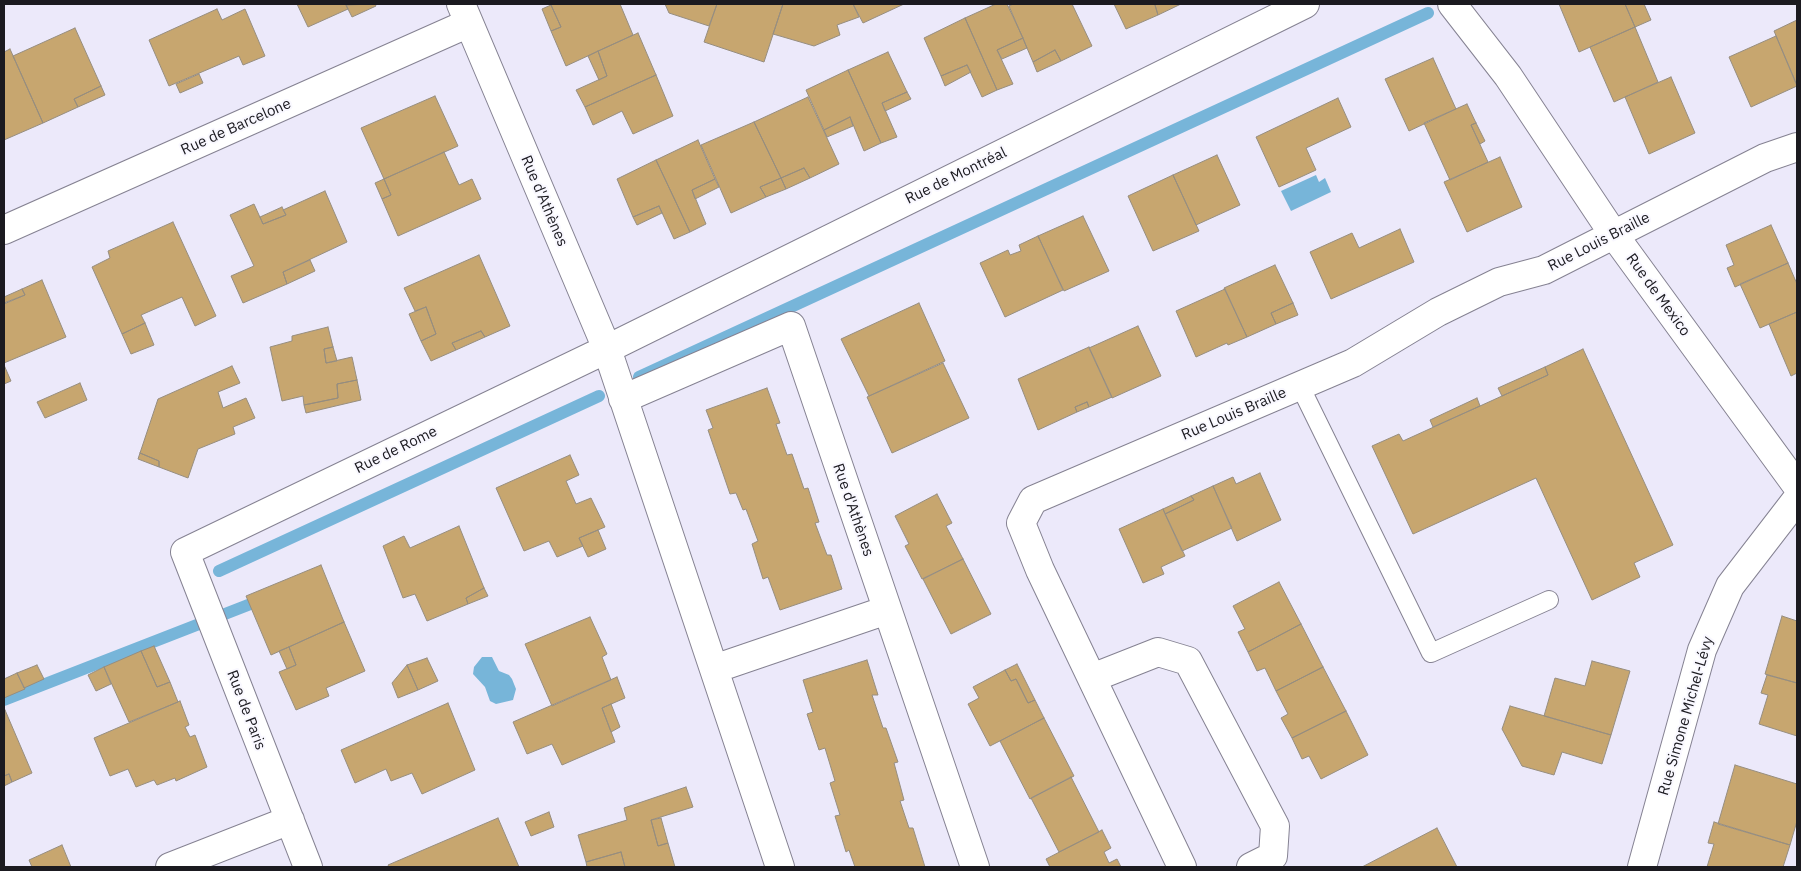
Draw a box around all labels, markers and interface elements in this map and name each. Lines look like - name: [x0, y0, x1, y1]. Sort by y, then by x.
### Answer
- street label: Rue de Barcelone: [178, 95, 294, 159]
- street label: Rue de Montréal: [902, 144, 1010, 208]
- street label: Rue d'Athènes: [517, 153, 571, 249]
- street label: Rue Louis Braille: [1545, 209, 1653, 275]
- street label: Rue de Mexico: [1622, 250, 1694, 340]
- street label: Rue Louis Braille: [1179, 384, 1289, 444]
- street label: Rue de Rome: [352, 422, 440, 478]
- street label: Rue d'Athènes: [829, 461, 877, 559]
- street label: Rue Simone Michel-Lévy: [1655, 634, 1717, 798]
- street label: Rue de Paris: [223, 668, 269, 752]

